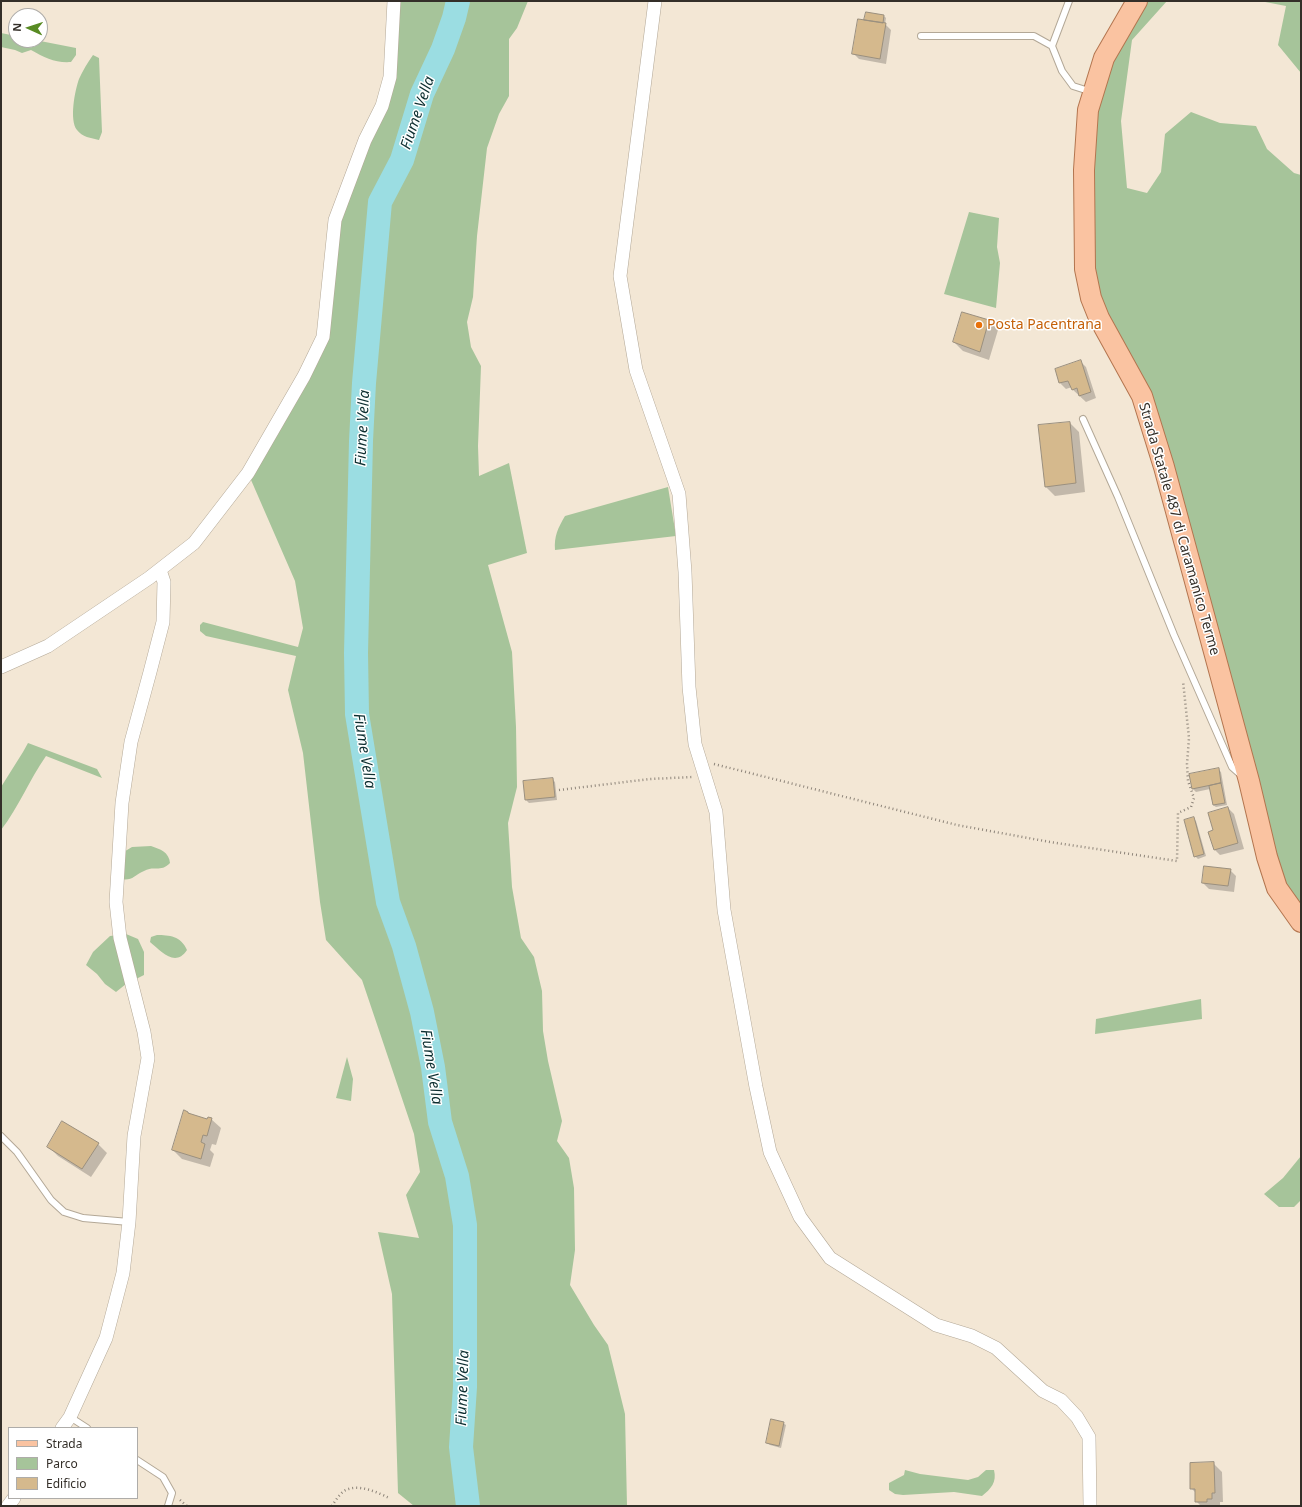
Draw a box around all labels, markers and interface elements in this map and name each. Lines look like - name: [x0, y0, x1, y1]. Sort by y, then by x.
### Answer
- north arrow: [8, 8, 48, 48]
- text: N: [9, 23, 24, 32]
- water label: Fiume Vella: [397, 74, 439, 152]
- place label: Posta Pacentrana: [987, 317, 1102, 333]
- marker: Posta Pacentrana: [974, 320, 984, 330]
- water label: Fiume Vella: [352, 390, 374, 466]
- street label: Strada Statale 487 di Caramanico Terme: [1135, 401, 1223, 657]
- water label: Fiume Vella: [349, 712, 379, 790]
- water label: Fiume Vella: [416, 1028, 446, 1106]
- water label: Fiume Vella: [453, 1350, 473, 1426]
- legend: [8, 1427, 138, 1499]
- text: Strada: [46, 1435, 82, 1452]
- text: Parco: [46, 1455, 78, 1472]
- text: Edificio: [46, 1475, 87, 1492]

